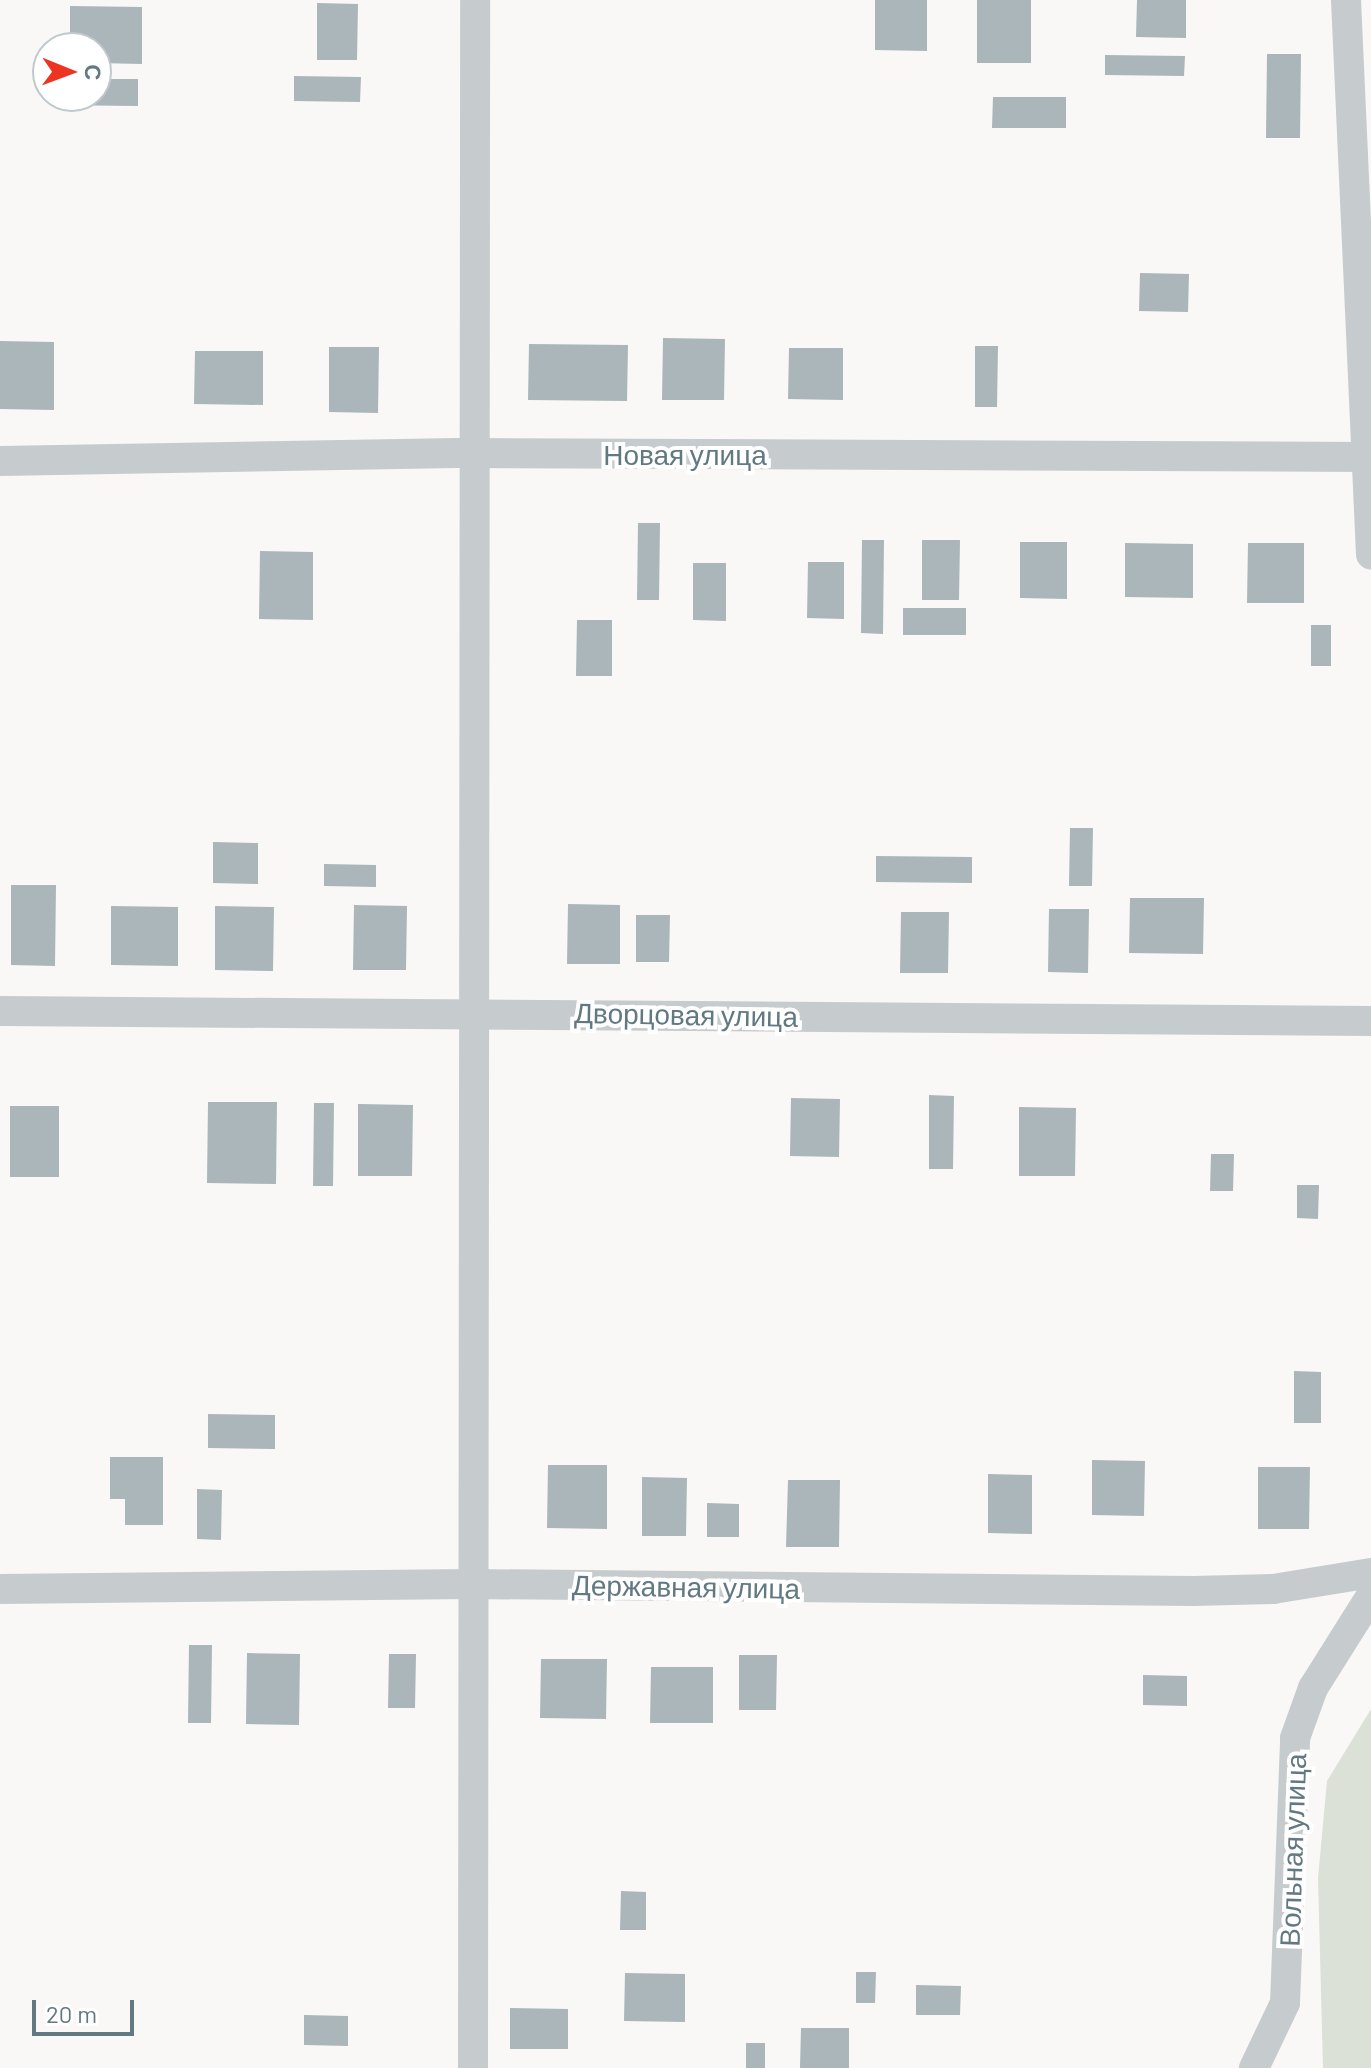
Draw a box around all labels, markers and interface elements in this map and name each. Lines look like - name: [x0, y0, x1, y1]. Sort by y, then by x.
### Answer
- north arrow: [32, 32, 112, 112]
- text: С: [81, 64, 107, 81]
- street label: Новая улица: [603, 437, 767, 471]
- street label: Дворцовая улица: [574, 995, 798, 1033]
- street label: Державная улица: [572, 1567, 800, 1605]
- street label: Вольная улица: [1272, 1753, 1312, 1947]
- scale bar: [36, 1984, 138, 2034]
- text: 20 m: [46, 1999, 97, 2028]

